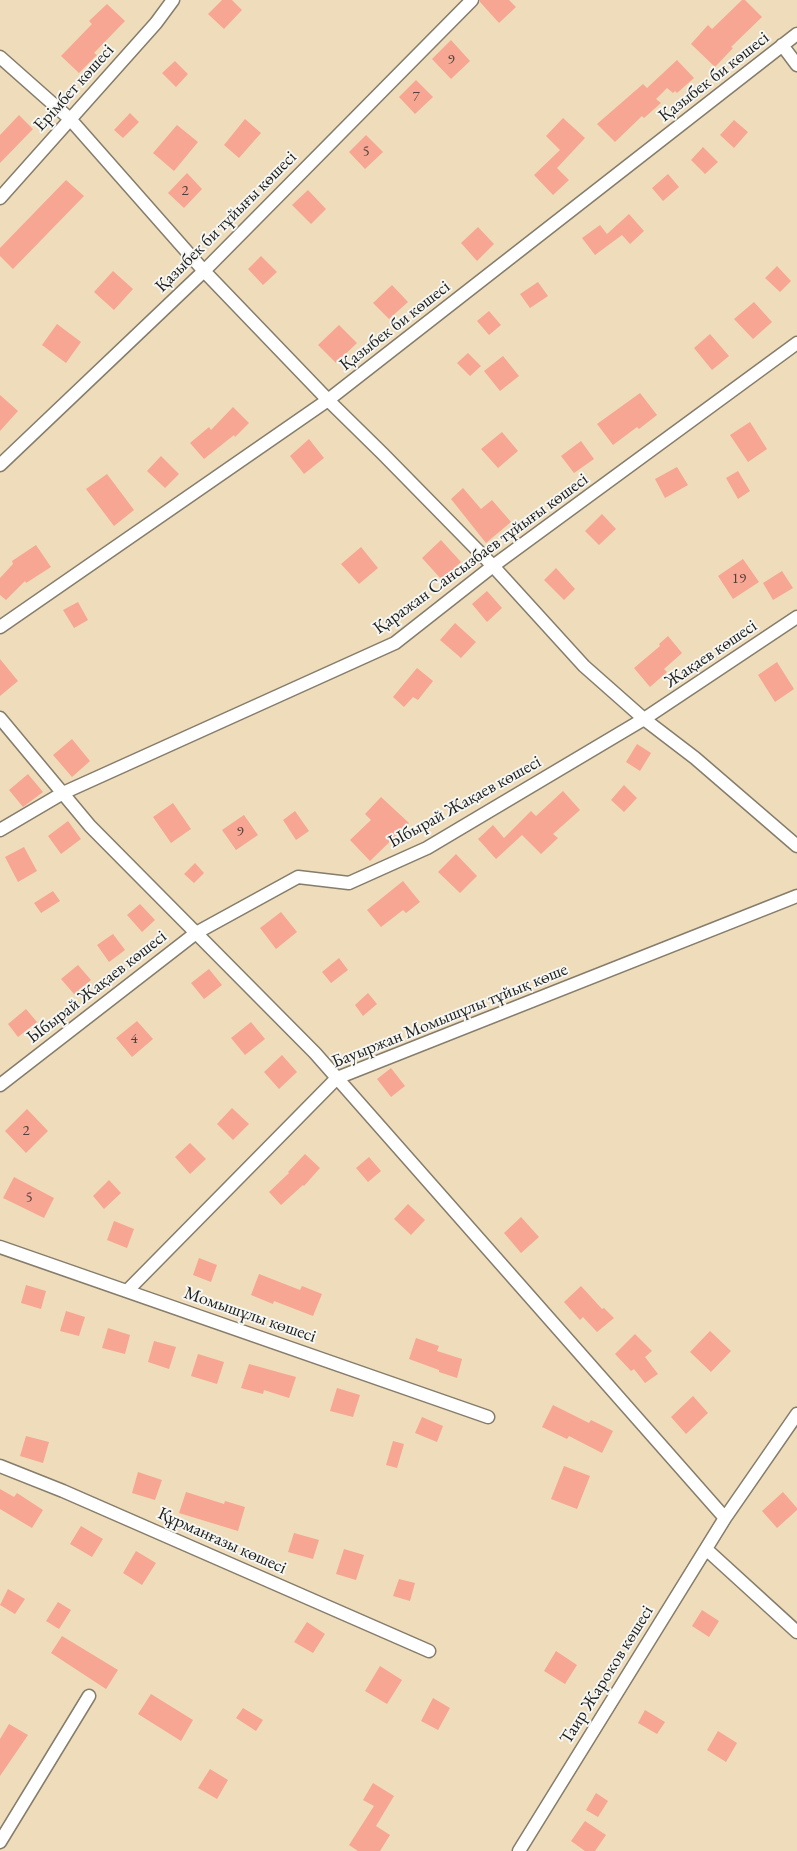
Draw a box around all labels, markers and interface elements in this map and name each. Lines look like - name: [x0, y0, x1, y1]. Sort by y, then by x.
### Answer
- street label: Қазыбек би көшесі: [654, 27, 774, 127]
- street label: Ерімбет көшесі: [29, 40, 119, 136]
- house number: 9: [447, 51, 455, 69]
- house number: 7: [412, 88, 420, 106]
- house number: 5: [362, 143, 370, 161]
- street label: Қазыбек би тұйығы көшесі: [151, 147, 301, 297]
- house number: 2: [181, 182, 189, 200]
- street label: Қазыбек би көшесі: [335, 276, 455, 376]
- street label: Қаражан Сансызбаев тұйығы көшесі: [369, 469, 593, 639]
- house number: 19: [732, 570, 746, 588]
- street label: Жақаев көшесі: [661, 615, 761, 693]
- street label: Ыбырай Жақаев көшесі: [385, 751, 545, 853]
- house number: 9: [236, 823, 244, 841]
- street label: Ыбырай Жақаев көшесі: [23, 926, 171, 1048]
- street label: Бауыржан Момышұлы тұйық көше: [329, 959, 571, 1073]
- house number: 4: [130, 1030, 138, 1048]
- house number: 2: [22, 1122, 30, 1140]
- house number: 5: [25, 1189, 33, 1207]
- street label: Момышұлы көшесі: [181, 1282, 319, 1348]
- street label: Құрманғазы көшесі: [154, 1503, 290, 1579]
- street label: Таир Жароков көшесі: [556, 1602, 658, 1748]

